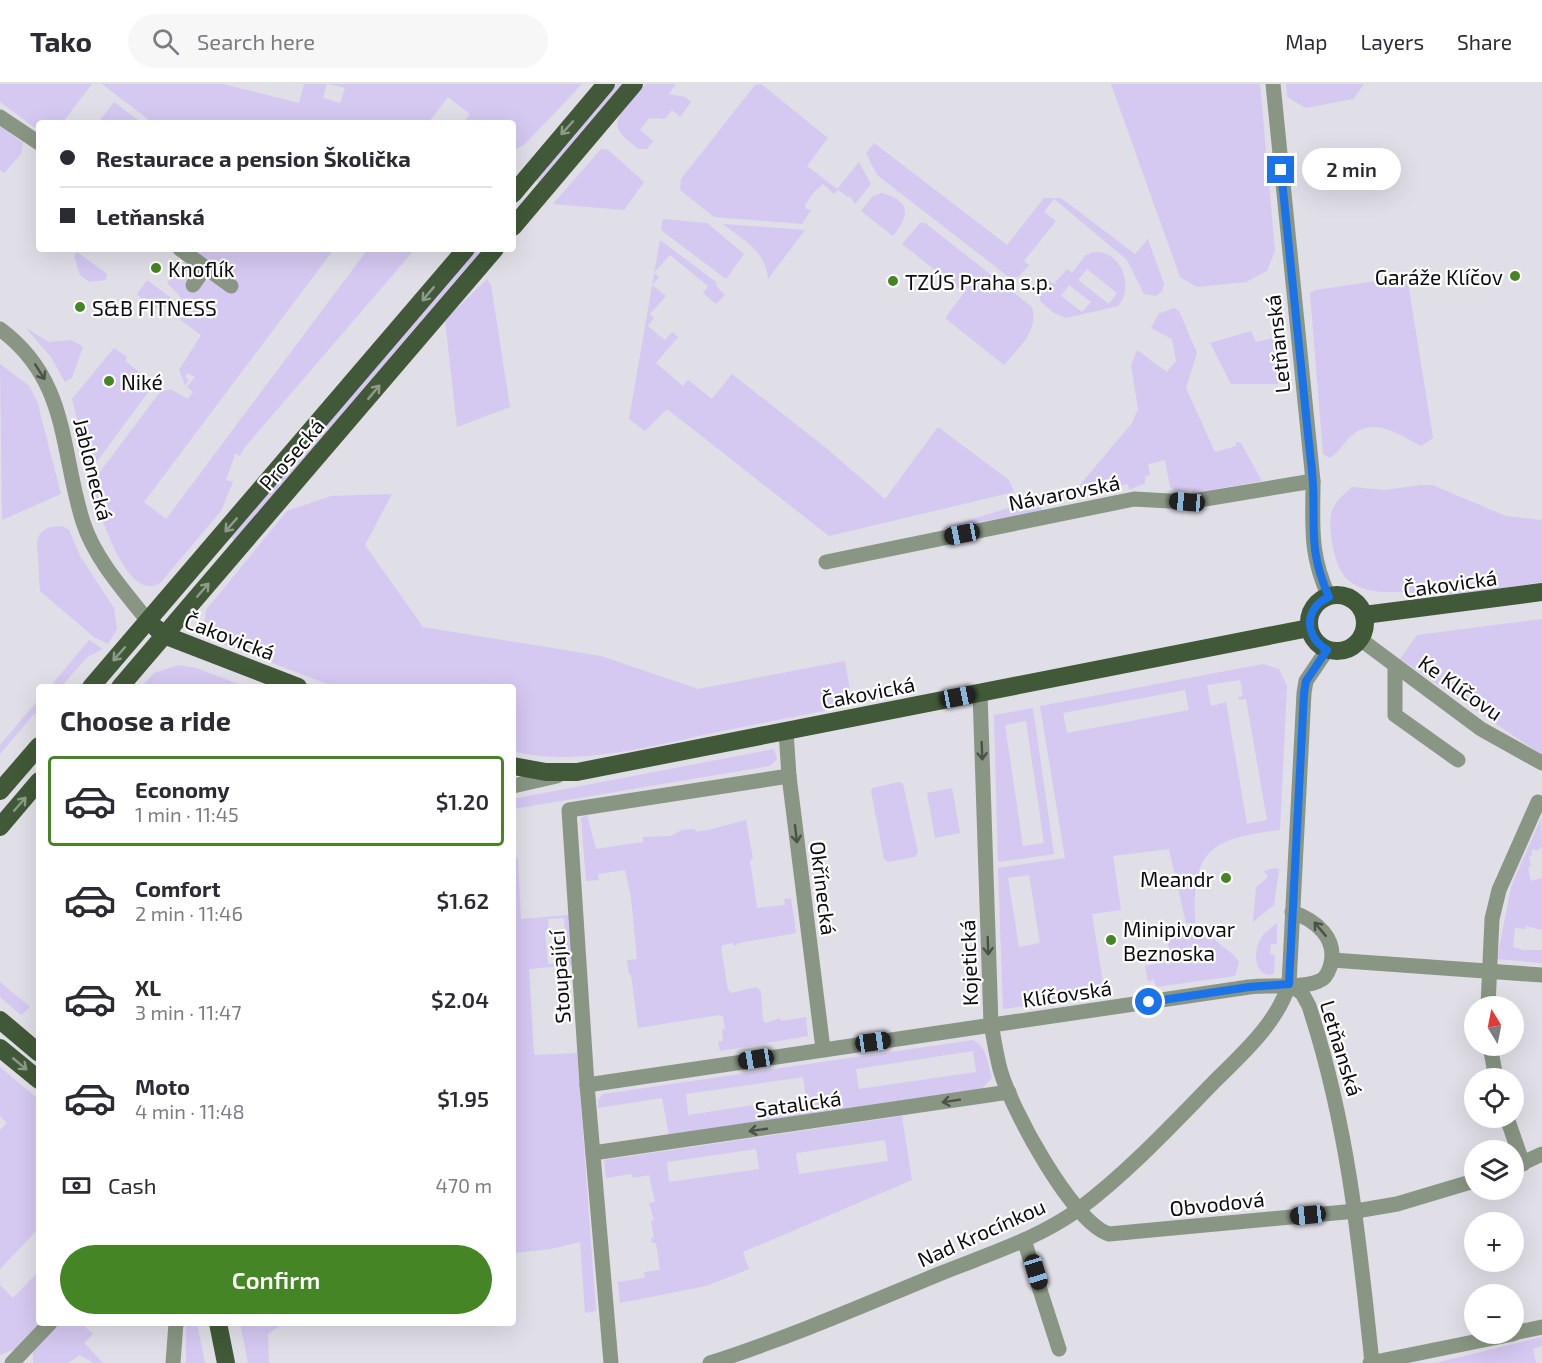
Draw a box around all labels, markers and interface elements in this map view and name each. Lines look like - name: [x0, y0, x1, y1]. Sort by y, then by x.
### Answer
- search box: [128, 14, 548, 68]
- text: Tako: [30, 24, 92, 58]
- icon: search: [149, 25, 182, 58]
- text: Search here: [197, 28, 315, 54]
- text: Map: [1285, 29, 1327, 54]
- text: Layers: [1360, 29, 1424, 54]
- text: Share: [1457, 29, 1512, 54]
- one-way arrow: [560, 120, 574, 135]
- text: Restaurace a pension Školička: [96, 145, 411, 171]
- callout: 2 min: [1302, 149, 1401, 191]
- route end: [1267, 156, 1294, 183]
- text: 2 min: [1326, 157, 1377, 181]
- text: Letňanská: [96, 203, 205, 229]
- place label: Knoflík: [168, 256, 235, 281]
- marker: Knoflík: [149, 261, 163, 275]
- place label: Garáže Klíčov: [1375, 264, 1503, 289]
- place label: TZÚS Praha s.p.: [905, 269, 1053, 294]
- marker: Garáže Klíčov: [1508, 269, 1522, 283]
- marker: TZÚS Praha s.p.: [886, 274, 900, 288]
- one-way arrow: [421, 286, 435, 301]
- street label: Letňanská: [1259, 294, 1295, 394]
- place label: S&B FITNESS: [92, 295, 217, 320]
- marker: S&B FITNESS: [73, 300, 87, 314]
- one-way arrow: [33, 363, 46, 380]
- place label: Niké: [121, 369, 163, 394]
- marker: Niké: [102, 374, 116, 388]
- one-way arrow: [367, 385, 381, 400]
- street label: Prosecká: [253, 413, 329, 495]
- street label: Jablonecká: [69, 415, 119, 523]
- street label: Návarovská: [1006, 469, 1122, 515]
- car: [1168, 491, 1206, 513]
- one-way arrow: [224, 517, 238, 532]
- car: [943, 522, 981, 546]
- street label: Čakovická: [1401, 564, 1499, 602]
- one-way arrow: [196, 583, 210, 598]
- street label: Čakovická: [181, 607, 279, 665]
- one-way arrow: [113, 646, 126, 662]
- street label: Ke Klíčovu: [1414, 649, 1508, 725]
- street label: Čakovická: [819, 671, 917, 713]
- car: [939, 685, 977, 709]
- text: Choose a ride: [60, 704, 231, 736]
- one-way arrow: [976, 741, 988, 761]
- icon: car: [63, 774, 117, 828]
- text: Economy: [135, 776, 230, 802]
- text: $1.20: [436, 788, 489, 814]
- one-way arrow: [13, 796, 26, 812]
- text: 1 min · 11:45: [135, 802, 239, 826]
- one-way arrow: [791, 823, 802, 843]
- street label: Okřínecká: [806, 840, 842, 936]
- place label: Meandr: [1140, 866, 1215, 891]
- marker: Meandr: [1219, 871, 1233, 885]
- icon: car: [63, 873, 117, 927]
- text: Comfort: [135, 875, 220, 901]
- text: $1.62: [437, 887, 489, 913]
- text: 2 min · 11:46: [135, 901, 243, 925]
- place label: Minipivovar Beznoska: [1123, 916, 1236, 965]
- street label: Kojetická: [954, 919, 983, 1007]
- one-way arrow: [1313, 922, 1327, 937]
- street label: Stoupající: [543, 929, 576, 1024]
- marker: Minipivovar Beznoska: [1104, 933, 1118, 947]
- one-way arrow: [983, 936, 994, 956]
- icon: car: [63, 972, 117, 1026]
- text: XL: [135, 974, 161, 1000]
- street label: Klíčovská: [1021, 974, 1113, 1012]
- text: $2.04: [431, 986, 489, 1012]
- route start: [1135, 988, 1162, 1015]
- north arrow: [1464, 996, 1524, 1056]
- map controls: [1464, 996, 1524, 1344]
- street label: Letňanská: [1316, 997, 1368, 1099]
- text: 3 min · 11:47: [135, 1000, 242, 1024]
- car: [854, 1031, 892, 1053]
- car: [737, 1047, 775, 1071]
- one-way arrow: [11, 1057, 27, 1070]
- button: locate: [1464, 1068, 1524, 1128]
- icon: car: [63, 1071, 117, 1125]
- text: Moto: [135, 1073, 190, 1099]
- text: $1.95: [437, 1085, 489, 1111]
- street label: Satalická: [753, 1085, 843, 1121]
- one-way arrow: [942, 1095, 961, 1106]
- text: 4 min · 11:48: [135, 1099, 245, 1123]
- one-way arrow: [749, 1124, 769, 1135]
- button: layers: [1464, 1140, 1524, 1200]
- icon: cash: [60, 1169, 93, 1202]
- text: Cash: [108, 1172, 157, 1198]
- text: 470 m: [435, 1173, 492, 1197]
- street label: Obvodová: [1168, 1186, 1266, 1220]
- street label: Nad Krocínkou: [913, 1193, 1049, 1271]
- car: [1289, 1204, 1327, 1226]
- button: +: [1464, 1212, 1524, 1272]
- button: Confirm: [60, 1245, 492, 1314]
- car: [1022, 1252, 1050, 1292]
- button: −: [1464, 1284, 1524, 1344]

